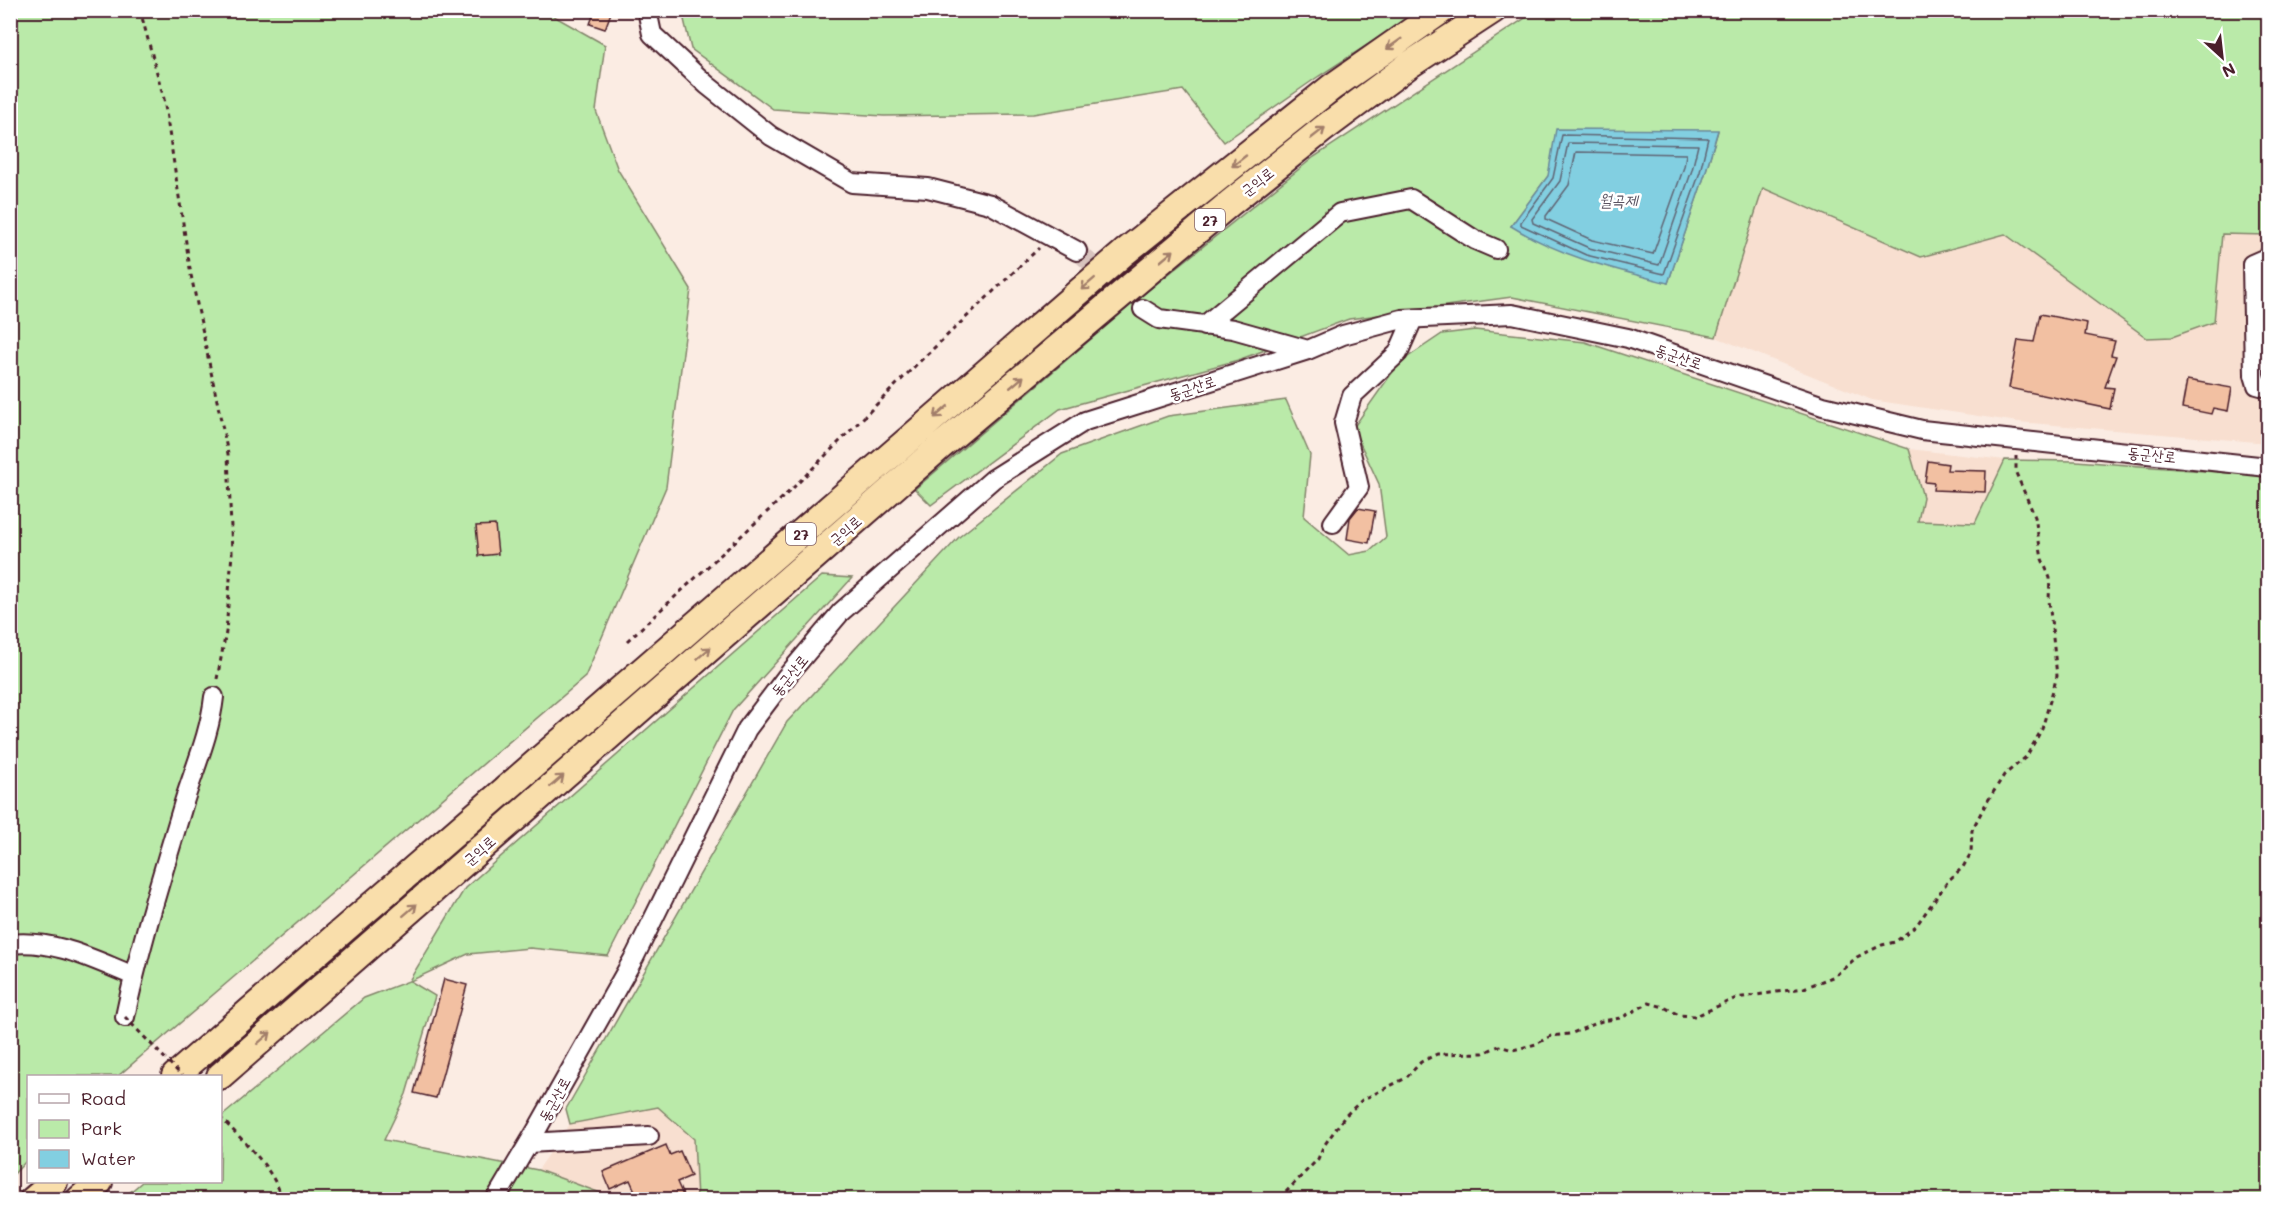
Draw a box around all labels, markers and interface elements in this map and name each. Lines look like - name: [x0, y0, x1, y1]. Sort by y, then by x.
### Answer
- north arrow: [2192, 27, 2252, 87]
- one-way arrow: [1386, 37, 1402, 50]
- text: N: [2219, 59, 2239, 83]
- one-way arrow: [1310, 126, 1326, 139]
- one-way arrow: [1231, 155, 1247, 168]
- street label: 군익로: [1237, 162, 1277, 200]
- water label: 월곡제: [1599, 189, 1639, 210]
- road number: 27: [1195, 209, 1225, 231]
- one-way arrow: [1159, 249, 1174, 263]
- one-way arrow: [1080, 277, 1095, 291]
- street label: 동군산로: [1653, 339, 1705, 373]
- street label: 동군산로: [1166, 370, 1218, 404]
- one-way arrow: [1009, 375, 1025, 388]
- one-way arrow: [933, 405, 949, 419]
- street label: 동군산로: [2127, 442, 2177, 466]
- street label: 군익로: [825, 511, 865, 549]
- road number: 27: [786, 523, 816, 545]
- one-way arrow: [696, 646, 711, 660]
- street label: 동군산로: [766, 650, 812, 700]
- one-way arrow: [549, 774, 564, 788]
- street label: 군익로: [459, 831, 499, 869]
- one-way arrow: [403, 903, 418, 917]
- one-way arrow: [256, 1031, 271, 1045]
- street label: 동군산로: [534, 1073, 574, 1125]
- legend: [27, 1075, 222, 1183]
- text: Road: [81, 1086, 126, 1110]
- text: Park: [81, 1116, 122, 1140]
- text: Water: [81, 1146, 136, 1170]

